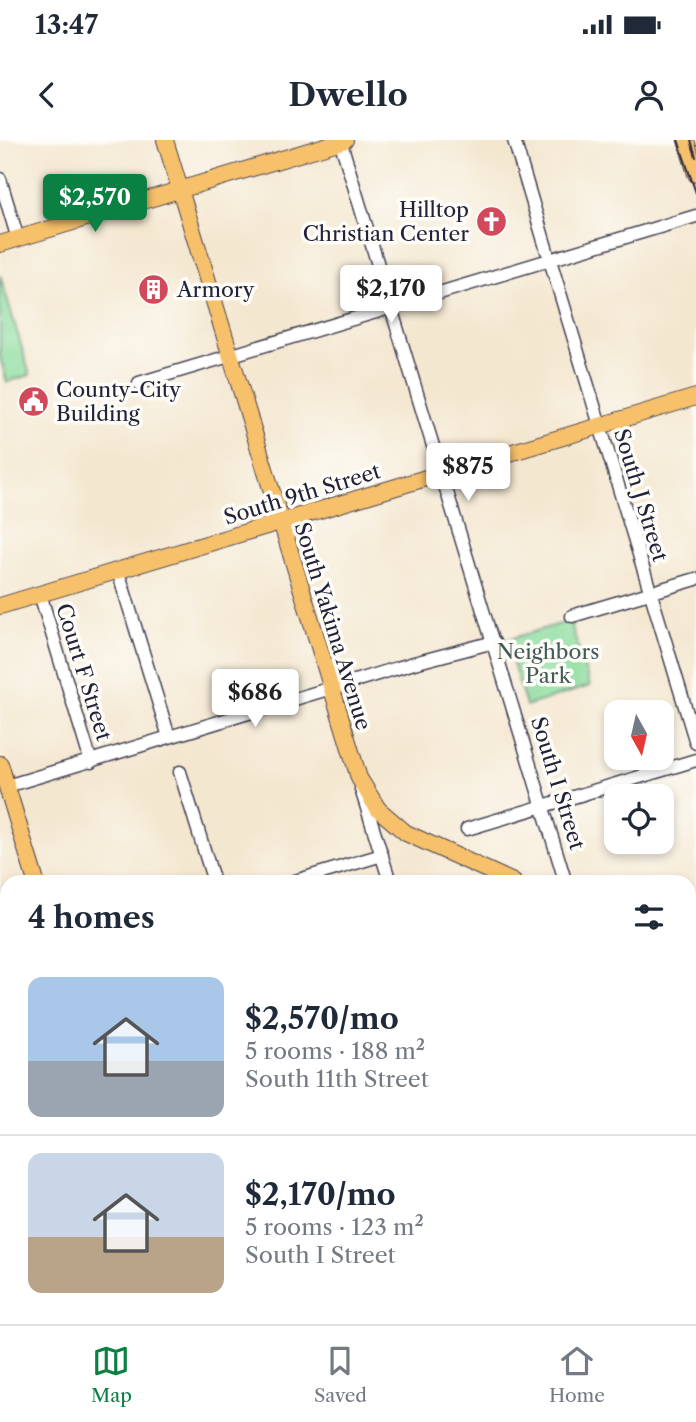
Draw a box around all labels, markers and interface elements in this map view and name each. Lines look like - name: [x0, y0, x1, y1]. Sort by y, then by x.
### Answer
- text: 13:47: [35, 9, 98, 41]
- text: Dwello: [288, 75, 408, 114]
- icon: back: [28, 76, 66, 114]
- icon: person: [630, 76, 668, 114]
- pin: $2,570: [38, 174, 152, 234]
- text: $2,570: [59, 183, 131, 211]
- place label: Hilltop Christian Center: [303, 197, 469, 246]
- church icon: Hilltop Christian Center: [475, 204, 509, 238]
- pin: $2,170: [334, 265, 448, 325]
- building icon: Armory: [137, 272, 171, 306]
- text: $2,170: [356, 274, 426, 302]
- place label: Armory: [176, 277, 255, 302]
- place label: County-City Building: [56, 377, 181, 426]
- public building icon: County-City Building: [16, 384, 50, 418]
- street label: South J Street: [609, 426, 673, 565]
- pin: $875: [427, 444, 509, 503]
- text: $875: [442, 452, 494, 480]
- street label: South 9th Street: [221, 458, 384, 530]
- street label: South Yakima Avenue: [289, 519, 377, 733]
- street label: Court F Street: [51, 600, 117, 744]
- park label: Neighbors Park: [497, 639, 599, 688]
- pin: $686: [214, 670, 296, 729]
- text: $686: [228, 678, 282, 706]
- north arrow: [604, 700, 674, 770]
- map controls: [604, 700, 674, 854]
- street label: South I Street: [526, 714, 590, 853]
- button: locate: [604, 784, 674, 854]
- icon: filters: [630, 898, 668, 936]
- text: 4 homes: [28, 899, 155, 936]
- text: $2,570/mo: [245, 1000, 399, 1037]
- icon: home: [84, 1005, 168, 1089]
- text: 5 rooms · 188 m²: [245, 1037, 425, 1065]
- text: South 11th Street: [245, 1065, 429, 1093]
- text: $2,170/mo: [245, 1176, 396, 1213]
- icon: home: [84, 1181, 168, 1265]
- text: 5 rooms · 123 m²: [245, 1213, 424, 1241]
- text: South I Street: [245, 1241, 396, 1269]
- tab: Map: [91, 1342, 132, 1407]
- tab: Saved: [314, 1342, 367, 1407]
- tab: Home: [549, 1342, 605, 1407]

